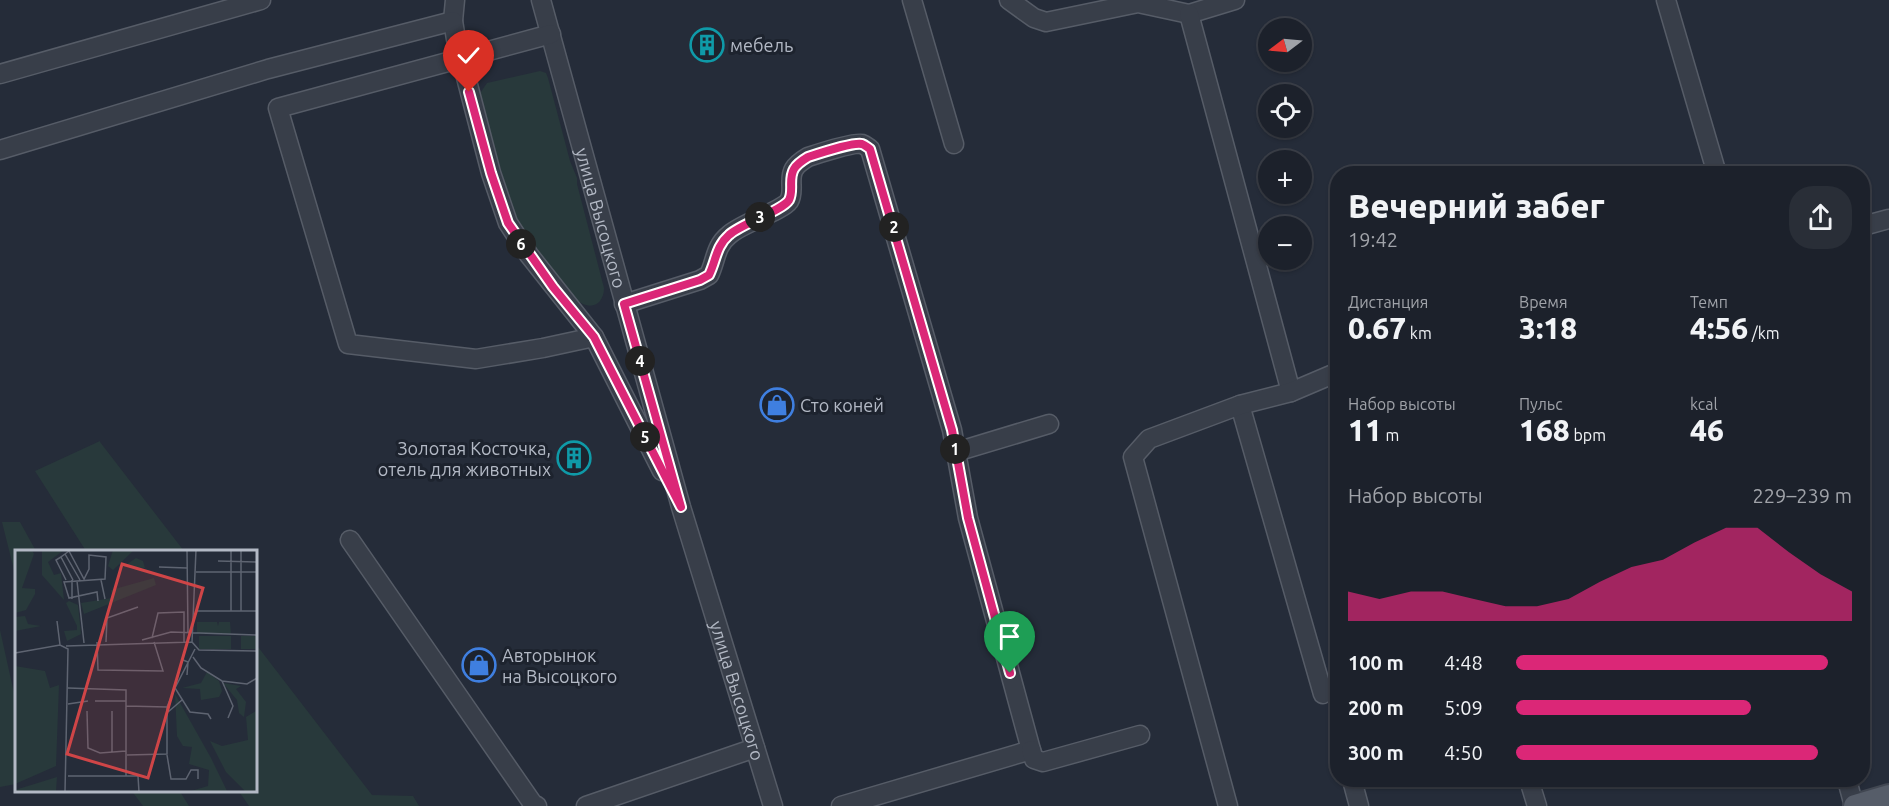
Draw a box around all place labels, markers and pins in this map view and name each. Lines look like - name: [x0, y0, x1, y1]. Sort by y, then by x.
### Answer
- building icon: мебель: [689, 27, 725, 63]
- pin: [443, 30, 494, 92]
- place label: мебель: [730, 35, 793, 55]
- pin: 3: [745, 202, 775, 232]
- pin: 2: [879, 212, 909, 242]
- pin: 6: [506, 229, 536, 259]
- pin: 4: [625, 346, 655, 376]
- shop icon: Сто коней: [759, 387, 795, 423]
- place label: Сто коней: [800, 395, 884, 415]
- pin: 5: [630, 422, 660, 452]
- pin: 1: [940, 434, 970, 464]
- place label: Золотая Косточка, отель для животных: [378, 438, 551, 479]
- building icon: Золотая Косточка, отель для животных: [556, 440, 592, 476]
- pin: [984, 611, 1035, 673]
- place label: Авторынок на Высоцкого: [502, 645, 617, 686]
- shop icon: Авторынок на Высоцкого: [461, 647, 497, 683]

